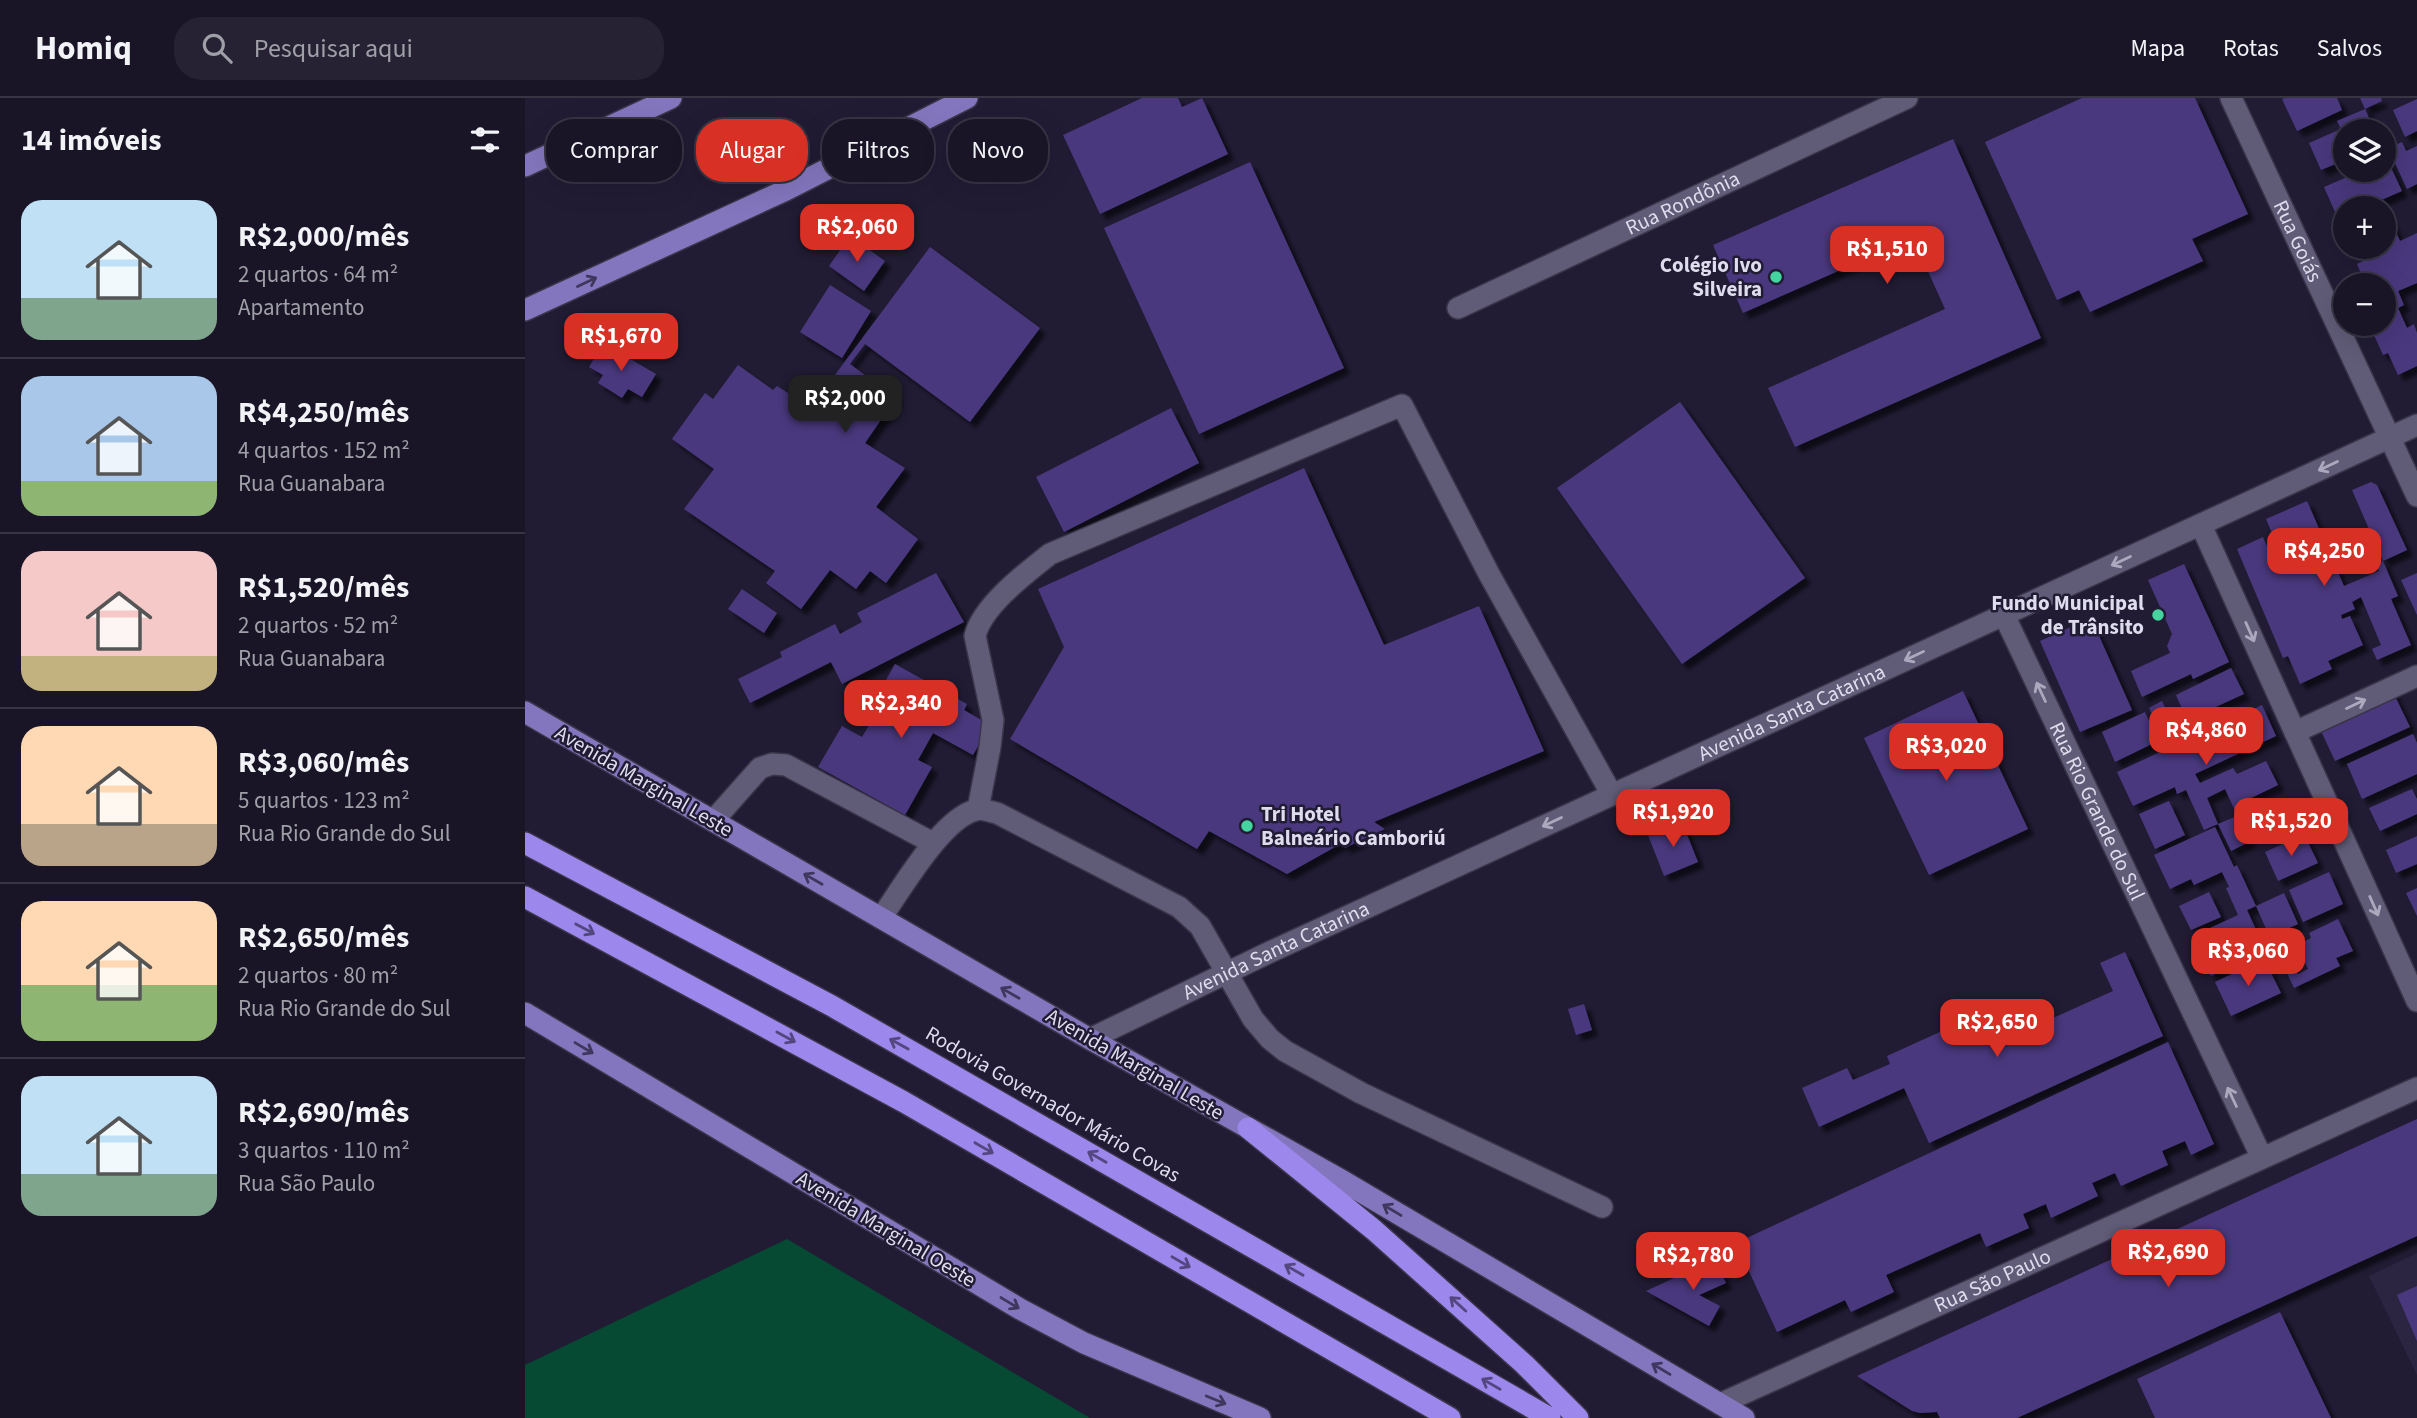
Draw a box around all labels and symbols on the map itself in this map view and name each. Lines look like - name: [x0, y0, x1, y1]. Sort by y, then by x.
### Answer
- street label: Rua Rondônia: [1621, 163, 1745, 243]
- street label: Rua Goiás: [2266, 195, 2330, 287]
- pin: R$2,060: [792, 204, 922, 264]
- pin: R$1,510: [1822, 226, 1952, 286]
- place label: Colégio Ivo Silveira: [1660, 250, 1762, 304]
- marker: Colégio Ivo Silveira: [1768, 269, 1784, 285]
- one-way arrow: [576, 275, 597, 288]
- pin: R$1,670: [556, 314, 686, 373]
- pin: R$2,000: [780, 376, 910, 435]
- one-way arrow: [2318, 460, 2339, 474]
- pin: R$4,250: [2259, 528, 2389, 588]
- one-way arrow: [2111, 555, 2132, 568]
- place label: Fundo Municipal de Trânsito: [1991, 588, 2144, 642]
- marker: Fundo Municipal de Trânsito: [2150, 607, 2166, 623]
- one-way arrow: [2244, 620, 2257, 642]
- one-way arrow: [1904, 650, 1926, 663]
- street label: Avenida Santa Catarina: [1693, 656, 1890, 768]
- pin: R$2,340: [836, 680, 966, 740]
- one-way arrow: [2033, 682, 2047, 703]
- one-way arrow: [2345, 697, 2366, 710]
- pin: R$4,860: [2141, 708, 2271, 767]
- street label: Rua Rio Grande do Sul: [2042, 717, 2152, 905]
- street label: Avenida Marginal Leste: [550, 718, 738, 844]
- pin: R$3,020: [1881, 724, 2011, 783]
- pin: R$1,920: [1608, 790, 1738, 849]
- pin: R$1,520: [2226, 798, 2356, 858]
- place label: Tri Hotel Balneário Camboriú: [1261, 799, 1446, 853]
- one-way arrow: [1542, 816, 1563, 830]
- marker: Tri Hotel Balneário Camboriú: [1239, 818, 1255, 834]
- one-way arrow: [803, 872, 824, 885]
- street label: Avenida Santa Catarina: [1177, 893, 1374, 1007]
- one-way arrow: [2368, 895, 2381, 916]
- one-way arrow: [575, 922, 595, 936]
- pin: R$3,060: [2183, 928, 2313, 988]
- one-way arrow: [1000, 986, 1021, 999]
- pin: R$2,650: [1932, 1000, 2062, 1059]
- street label: Avenida Marginal Leste: [1041, 1001, 1229, 1127]
- street label: Rodovia Governador Mário Covas: [920, 1018, 1186, 1190]
- one-way arrow: [775, 1030, 795, 1044]
- one-way arrow: [890, 1037, 910, 1051]
- one-way arrow: [573, 1041, 593, 1055]
- one-way arrow: [2225, 1087, 2239, 1108]
- one-way arrow: [973, 1142, 994, 1155]
- one-way arrow: [1087, 1150, 1107, 1164]
- street label: Avenida Marginal Oeste: [791, 1163, 981, 1295]
- one-way arrow: [1382, 1203, 1402, 1217]
- pin: R$2,690: [2103, 1230, 2233, 1289]
- pin: R$2,780: [1628, 1232, 1758, 1292]
- street label: Rua São Paulo: [1929, 1241, 2056, 1320]
- one-way arrow: [1170, 1255, 1190, 1269]
- one-way arrow: [1284, 1263, 1304, 1277]
- one-way arrow: [1449, 1296, 1467, 1312]
- one-way arrow: [999, 1297, 1020, 1310]
- one-way arrow: [1652, 1362, 1672, 1376]
- one-way arrow: [1481, 1377, 1502, 1390]
- one-way arrow: [1204, 1394, 1226, 1407]

